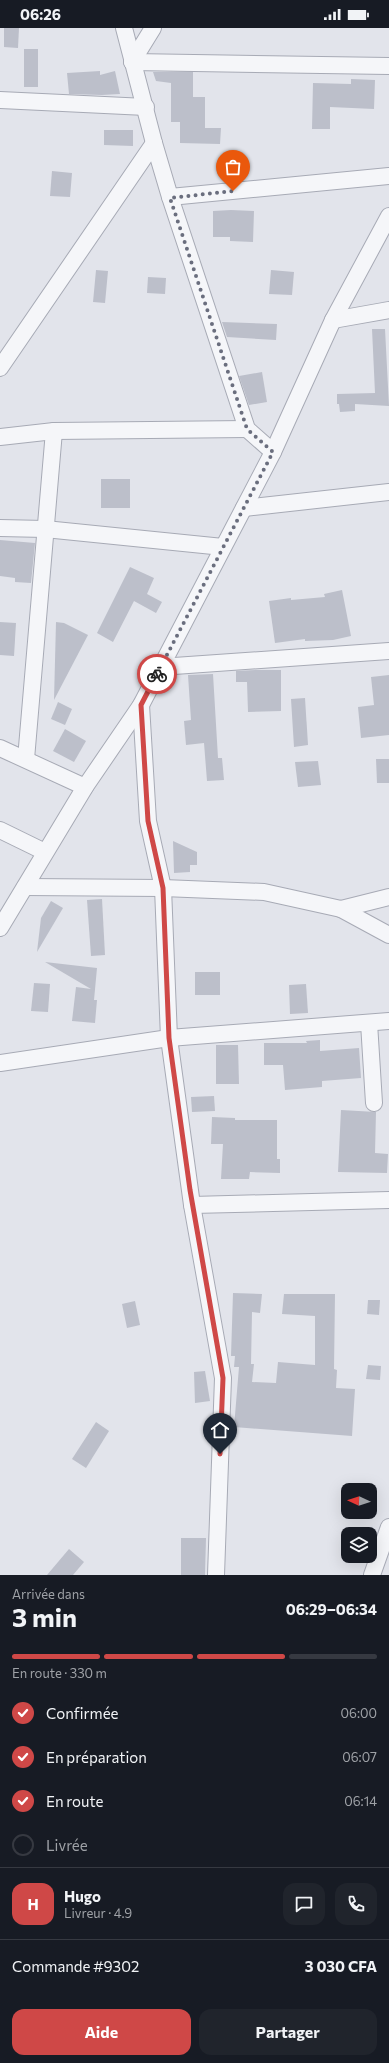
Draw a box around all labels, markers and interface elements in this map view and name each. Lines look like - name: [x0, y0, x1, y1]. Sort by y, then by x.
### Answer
- text: 06:26: [20, 5, 61, 23]
- pin: [216, 150, 250, 191]
- icon: bag: [222, 156, 244, 178]
- courier: [137, 654, 177, 694]
- icon: bike: [146, 663, 168, 685]
- pin: [203, 1413, 237, 1454]
- icon: home: [209, 1419, 231, 1441]
- north arrow: [341, 1483, 377, 1519]
- map controls: [341, 1483, 377, 1563]
- button: layers: [341, 1527, 377, 1563]
- text: Arrivée dans: [12, 1586, 85, 1602]
- text: 06:29–06:34: [286, 1600, 377, 1618]
- text: 3 min: [12, 1601, 77, 1632]
- text: En route · 330 m: [12, 1665, 107, 1681]
- icon: check: [12, 1702, 34, 1724]
- text: Confirmée: [46, 1704, 119, 1722]
- text: 06:00: [341, 1705, 377, 1721]
- icon: check: [12, 1746, 34, 1768]
- text: En préparation: [46, 1748, 147, 1766]
- text: 06:07: [342, 1749, 377, 1765]
- icon: check: [12, 1790, 34, 1812]
- text: En route: [46, 1792, 103, 1810]
- text: 06:14: [344, 1793, 377, 1809]
- text: Livrée: [46, 1836, 88, 1854]
- button: chat: [283, 1883, 325, 1925]
- button: phone: [335, 1883, 377, 1925]
- text: Hugo: [64, 1887, 101, 1905]
- text: H: [27, 1895, 39, 1913]
- text: Livreur · 4.9: [64, 1905, 132, 1921]
- text: Commande #9302: [12, 1957, 139, 1975]
- text: 3 030 CFA: [305, 1957, 377, 1975]
- button: Aide: [12, 2009, 191, 2055]
- button: Partager: [199, 2009, 377, 2055]

